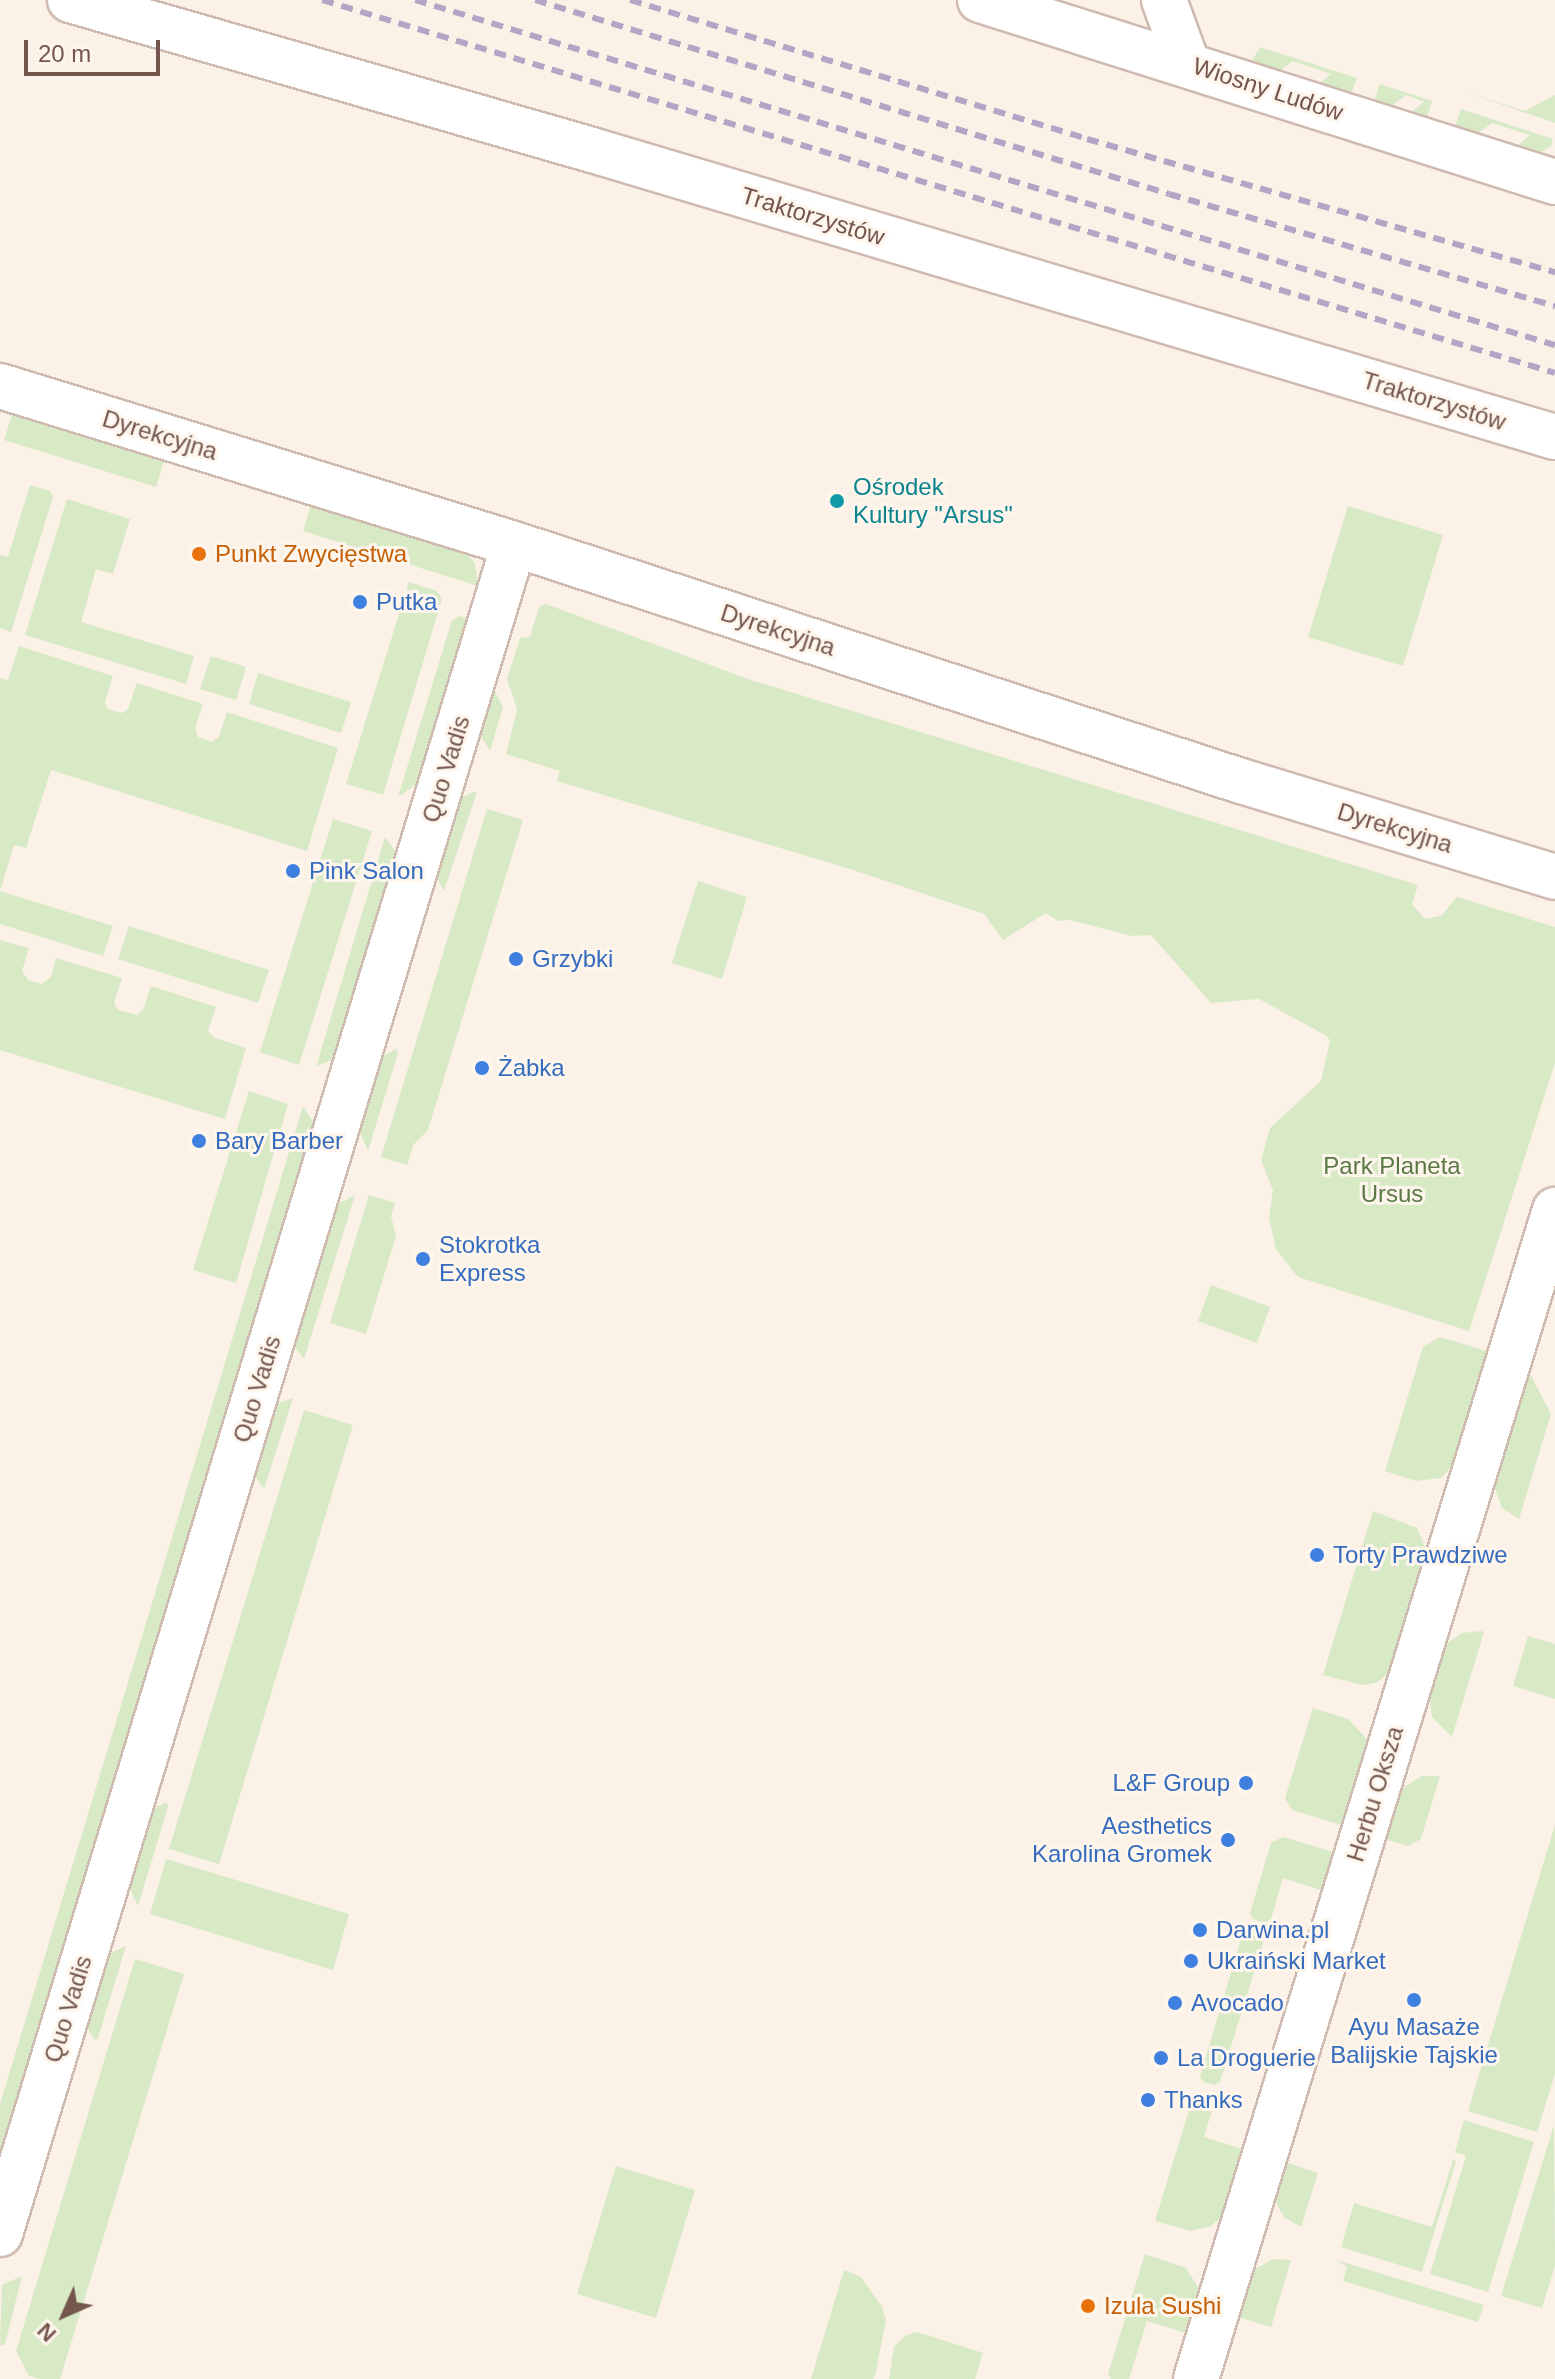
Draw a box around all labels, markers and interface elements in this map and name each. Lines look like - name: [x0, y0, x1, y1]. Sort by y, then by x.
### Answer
- scale bar: [28, 24, 164, 74]
- text: 20 m: [38, 40, 91, 67]
- street label: Wiosny Ludów: [1189, 51, 1347, 127]
- street label: Traktorzystów: [738, 181, 888, 251]
- street label: Traktorzystów: [1359, 366, 1509, 436]
- street label: Dyrekcyjna: [99, 404, 221, 466]
- place label: Ośrodek Kultury "Arsus": [853, 473, 1013, 529]
- marker: Ośrodek Kultury "Arsus": [828, 492, 846, 510]
- place label: Punkt Zwycięstwa: [215, 540, 407, 568]
- marker: Punkt Zwycięstwa: [190, 545, 208, 563]
- place label: Putka: [376, 588, 437, 616]
- marker: Putka: [351, 593, 369, 611]
- street label: Dyrekcyjna: [717, 598, 839, 662]
- street label: Quo Vadis: [416, 712, 476, 826]
- street label: Dyrekcyjna: [1334, 797, 1456, 859]
- place label: Pink Salon: [309, 857, 424, 885]
- marker: Pink Salon: [284, 862, 302, 880]
- place label: Grzybki: [532, 945, 613, 973]
- marker: Grzybki: [507, 950, 525, 968]
- place label: Żabka: [498, 1054, 565, 1082]
- marker: Żabka: [473, 1059, 491, 1077]
- place label: Bary Barber: [215, 1127, 343, 1155]
- marker: Bary Barber: [190, 1132, 208, 1150]
- park label: Park Planeta Ursus: [1323, 1152, 1461, 1208]
- place label: Stokrotka Express: [439, 1231, 540, 1287]
- marker: Stokrotka Express: [414, 1250, 432, 1268]
- street label: Quo Vadis: [227, 1332, 287, 1446]
- place label: Torty Prawdziwe: [1333, 1541, 1508, 1569]
- marker: Torty Prawdziwe: [1308, 1546, 1326, 1564]
- street label: Herbu Oksza: [1341, 1723, 1409, 1865]
- place label: L&F Group: [1113, 1769, 1230, 1797]
- marker: L&F Group: [1237, 1774, 1255, 1792]
- place label: Aesthetics Karolina Gromek: [1032, 1812, 1212, 1868]
- marker: Aesthetics Karolina Gromek: [1219, 1831, 1237, 1849]
- place label: Darwina.pl: [1216, 1916, 1329, 1944]
- marker: Darwina.pl: [1191, 1921, 1209, 1939]
- place label: Ukraiński Market: [1207, 1947, 1386, 1975]
- street label: Quo Vadis: [38, 1952, 98, 2066]
- marker: Ukraiński Market: [1182, 1952, 1200, 1970]
- place label: Avocado: [1191, 1989, 1284, 2017]
- marker: Ayu Masaże Balijskie Tajskie: [1405, 1991, 1423, 2009]
- marker: Avocado: [1166, 1994, 1184, 2012]
- place label: Ayu Masaże Balijskie Tajskie: [1330, 2013, 1498, 2069]
- place label: La Droguerie: [1177, 2044, 1316, 2072]
- marker: La Droguerie: [1152, 2049, 1170, 2067]
- place label: Thanks: [1164, 2086, 1243, 2114]
- marker: Thanks: [1139, 2091, 1157, 2109]
- north arrow: [24, 2275, 104, 2355]
- place label: Izula Sushi: [1104, 2292, 1221, 2320]
- marker: Izula Sushi: [1079, 2297, 1097, 2315]
- text: N: [32, 2318, 61, 2347]

